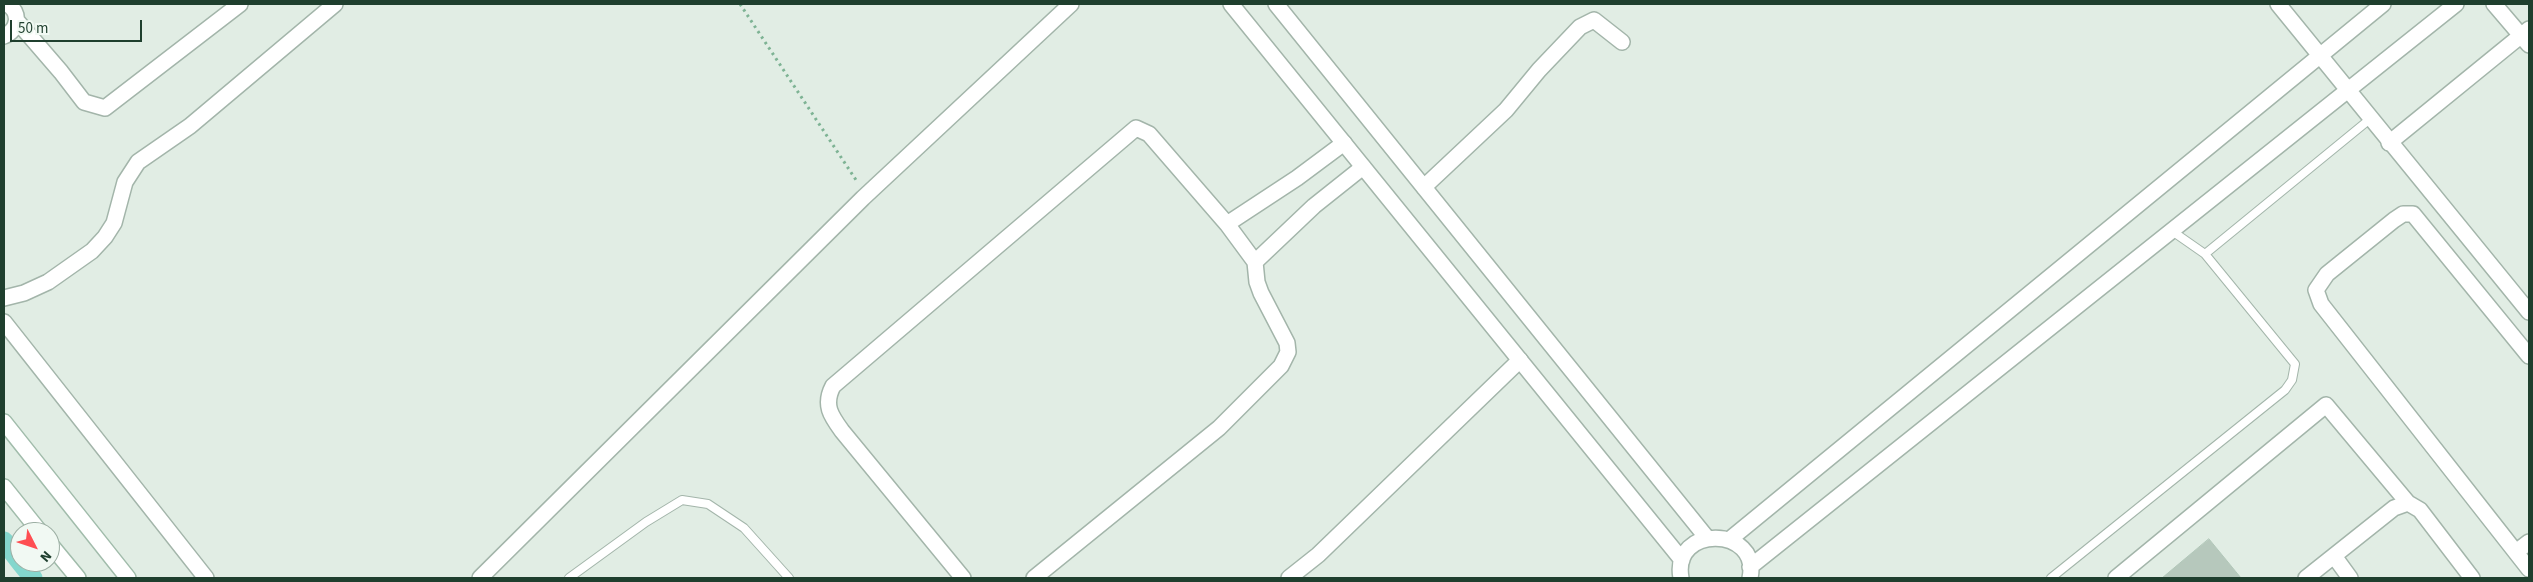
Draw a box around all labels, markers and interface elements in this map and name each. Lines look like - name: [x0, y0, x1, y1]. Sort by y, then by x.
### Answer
- scale bar: [12, 10, 145, 42]
- text: 50 m: [18, 18, 48, 39]
- north arrow: [10, 522, 60, 572]
- text: N: [35, 546, 56, 566]

